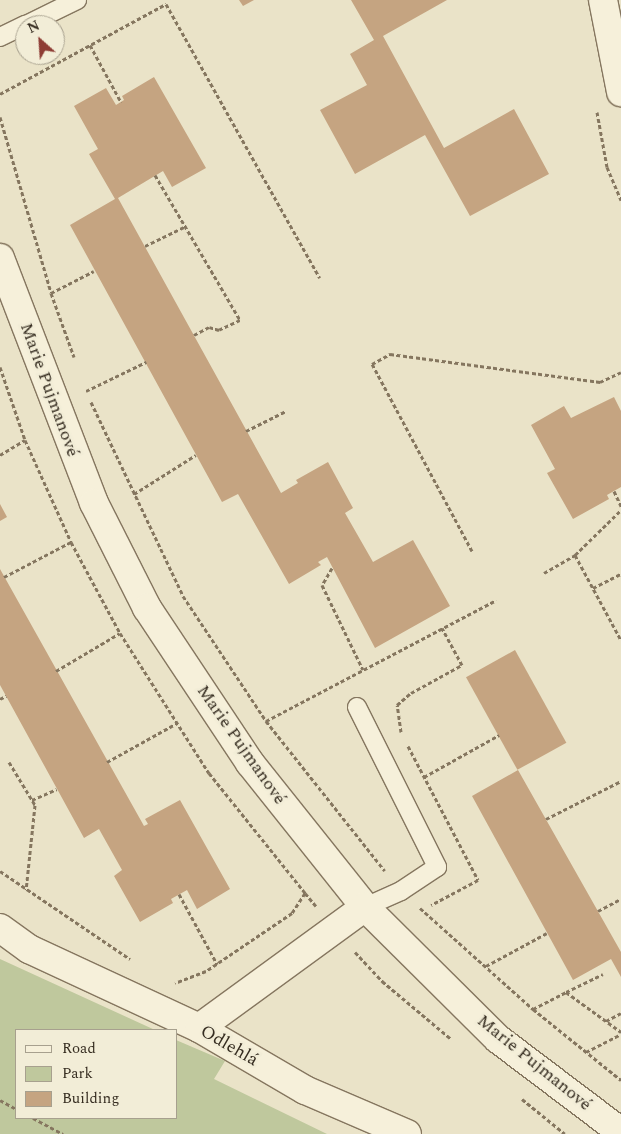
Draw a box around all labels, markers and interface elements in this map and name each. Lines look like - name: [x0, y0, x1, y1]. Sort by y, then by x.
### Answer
- north arrow: [15, 15, 65, 65]
- text: N: [24, 15, 43, 39]
- street label: Marie Pujmanové: [15, 320, 83, 460]
- street label: Marie Pujmanové: [192, 681, 290, 809]
- street label: Marie Pujmanové: [472, 1010, 596, 1116]
- street label: Odlehlá: [196, 1021, 262, 1071]
- legend: [15, 1029, 178, 1119]
- text: Road: [62, 1037, 96, 1060]
- text: Park: [62, 1062, 93, 1085]
- text: Building: [62, 1087, 119, 1110]

